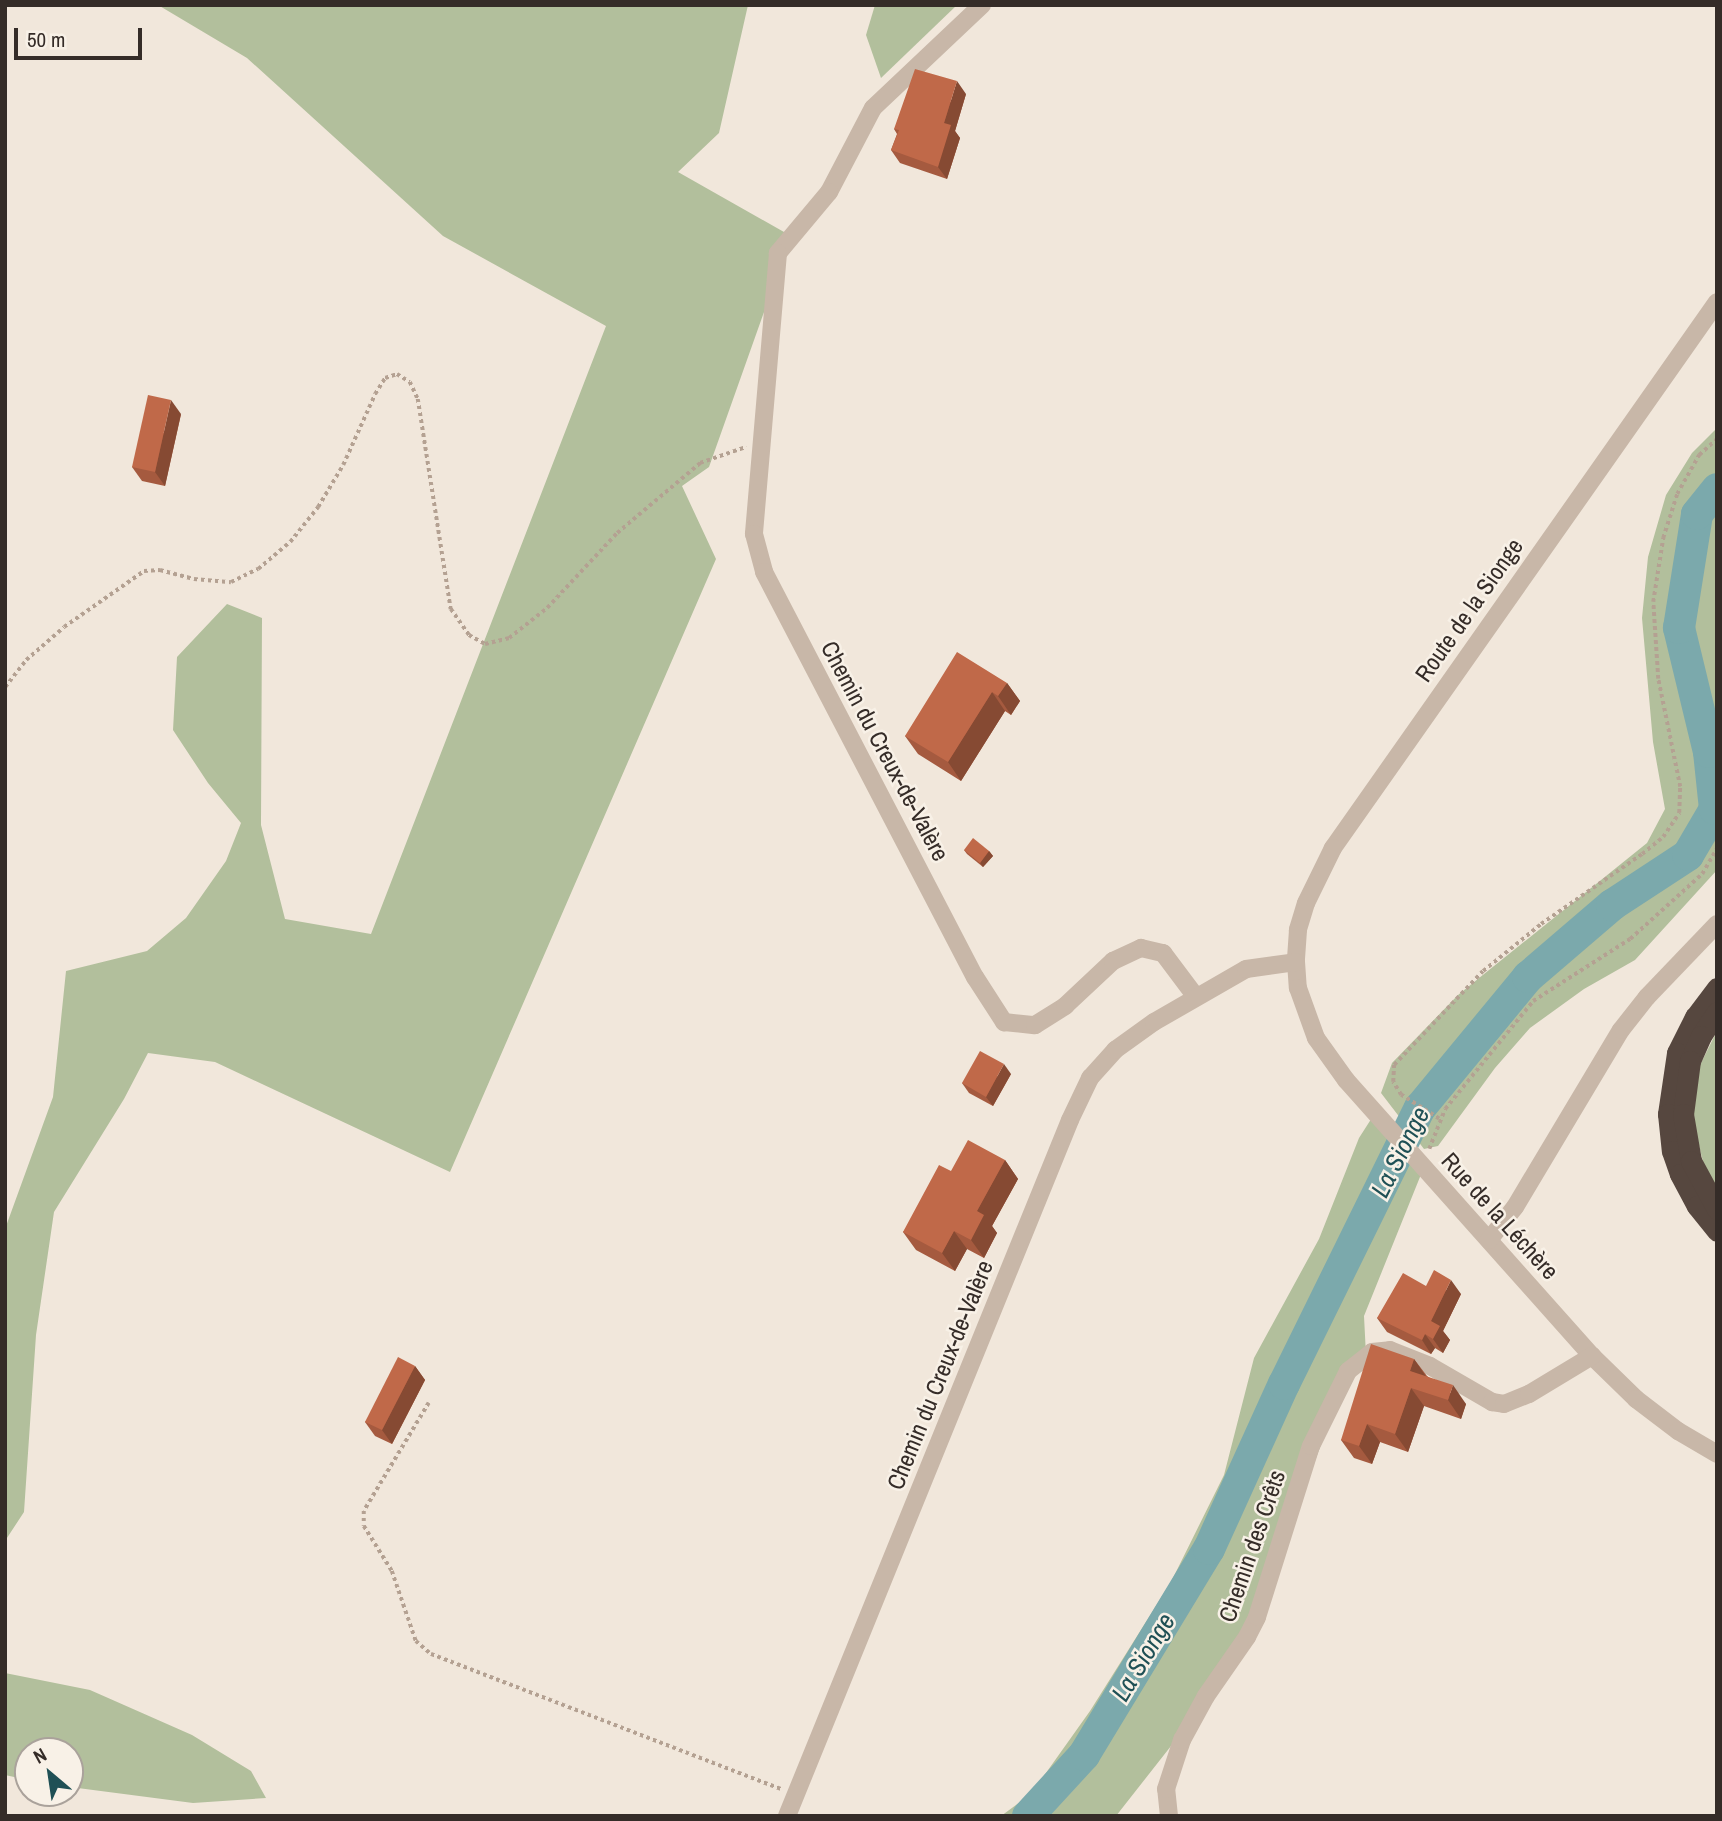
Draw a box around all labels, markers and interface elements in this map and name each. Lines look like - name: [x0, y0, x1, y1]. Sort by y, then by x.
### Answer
- scale bar: [18, 14, 145, 58]
- text: 50 m: [27, 25, 65, 54]
- street label: Route de la Sionge: [1409, 533, 1529, 687]
- street label: Chemin du Creux-de-Valère: [815, 636, 955, 866]
- water label: La Sionge: [1364, 1102, 1436, 1202]
- street label: Rue de la Léchère: [1435, 1147, 1565, 1285]
- street label: Chemin du Creux-de-Valère: [881, 1256, 999, 1494]
- street label: Chemin des Crêts: [1213, 1466, 1291, 1626]
- water label: La Sionge: [1105, 1607, 1181, 1707]
- north arrow: [14, 1737, 84, 1807]
- text: N: [29, 1741, 51, 1769]

